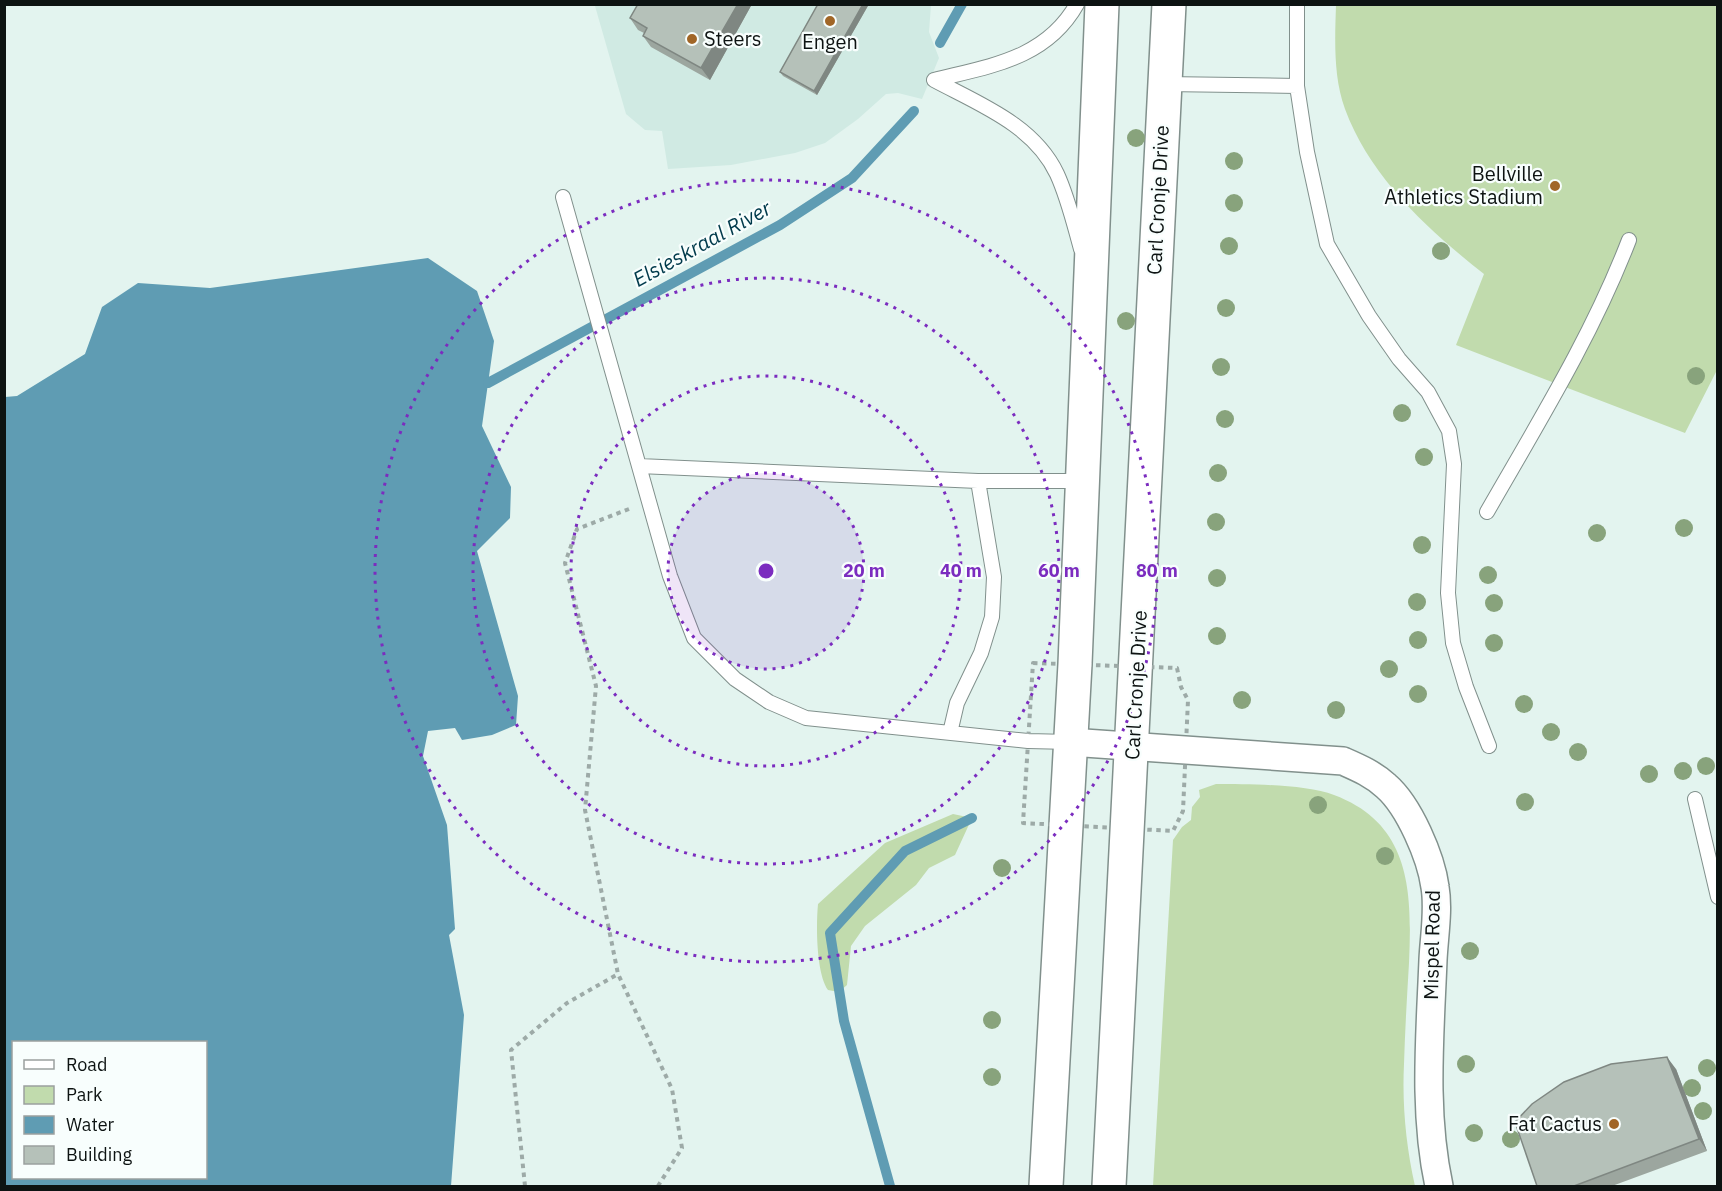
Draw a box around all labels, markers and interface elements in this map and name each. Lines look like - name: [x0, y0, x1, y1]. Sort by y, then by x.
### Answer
- marker: Engen: [823, 14, 837, 28]
- place label: Steers: [704, 25, 762, 52]
- place label: Engen: [802, 28, 858, 55]
- marker: Steers: [685, 32, 699, 46]
- street label: Carl Cronje Drive: [1140, 124, 1175, 276]
- place label: Bellville Athletics Stadium: [1384, 160, 1543, 210]
- marker: Bellville Athletics Stadium: [1548, 179, 1562, 193]
- water label: Elsieskraal River: [627, 193, 777, 293]
- text: 20 m: [843, 559, 885, 582]
- text: 40 m: [940, 559, 982, 582]
- text: 60 m: [1038, 559, 1080, 582]
- text: 80 m: [1136, 559, 1178, 582]
- centre of rings: [756, 561, 776, 581]
- street label: Carl Cronje Drive: [1118, 609, 1153, 761]
- street label: Mispel Road: [1417, 890, 1446, 1000]
- legend: [12, 1041, 207, 1179]
- text: Road: [66, 1053, 107, 1076]
- text: Park: [66, 1083, 103, 1106]
- place label: Fat Cactus: [1508, 1110, 1602, 1137]
- text: Water: [66, 1113, 115, 1136]
- marker: Fat Cactus: [1607, 1117, 1621, 1131]
- text: Building: [66, 1143, 133, 1166]

